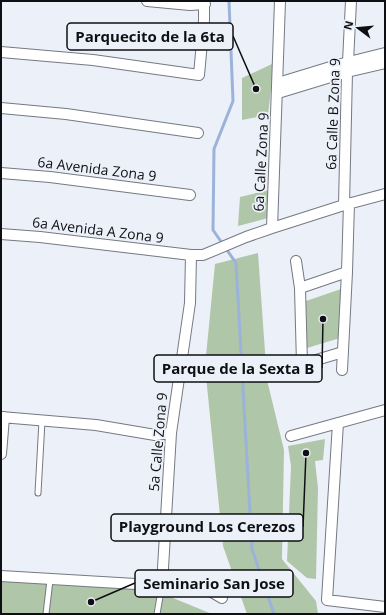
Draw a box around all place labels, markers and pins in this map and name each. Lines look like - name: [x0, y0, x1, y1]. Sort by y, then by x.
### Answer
- callout: Parquecito de la 6ta: [67, 23, 233, 50]
- callout: Parque de la Sexta B: [154, 355, 322, 382]
- callout: Playground Los Cerezos: [111, 514, 303, 541]
- callout: Seminario San Jose: [135, 570, 293, 597]

